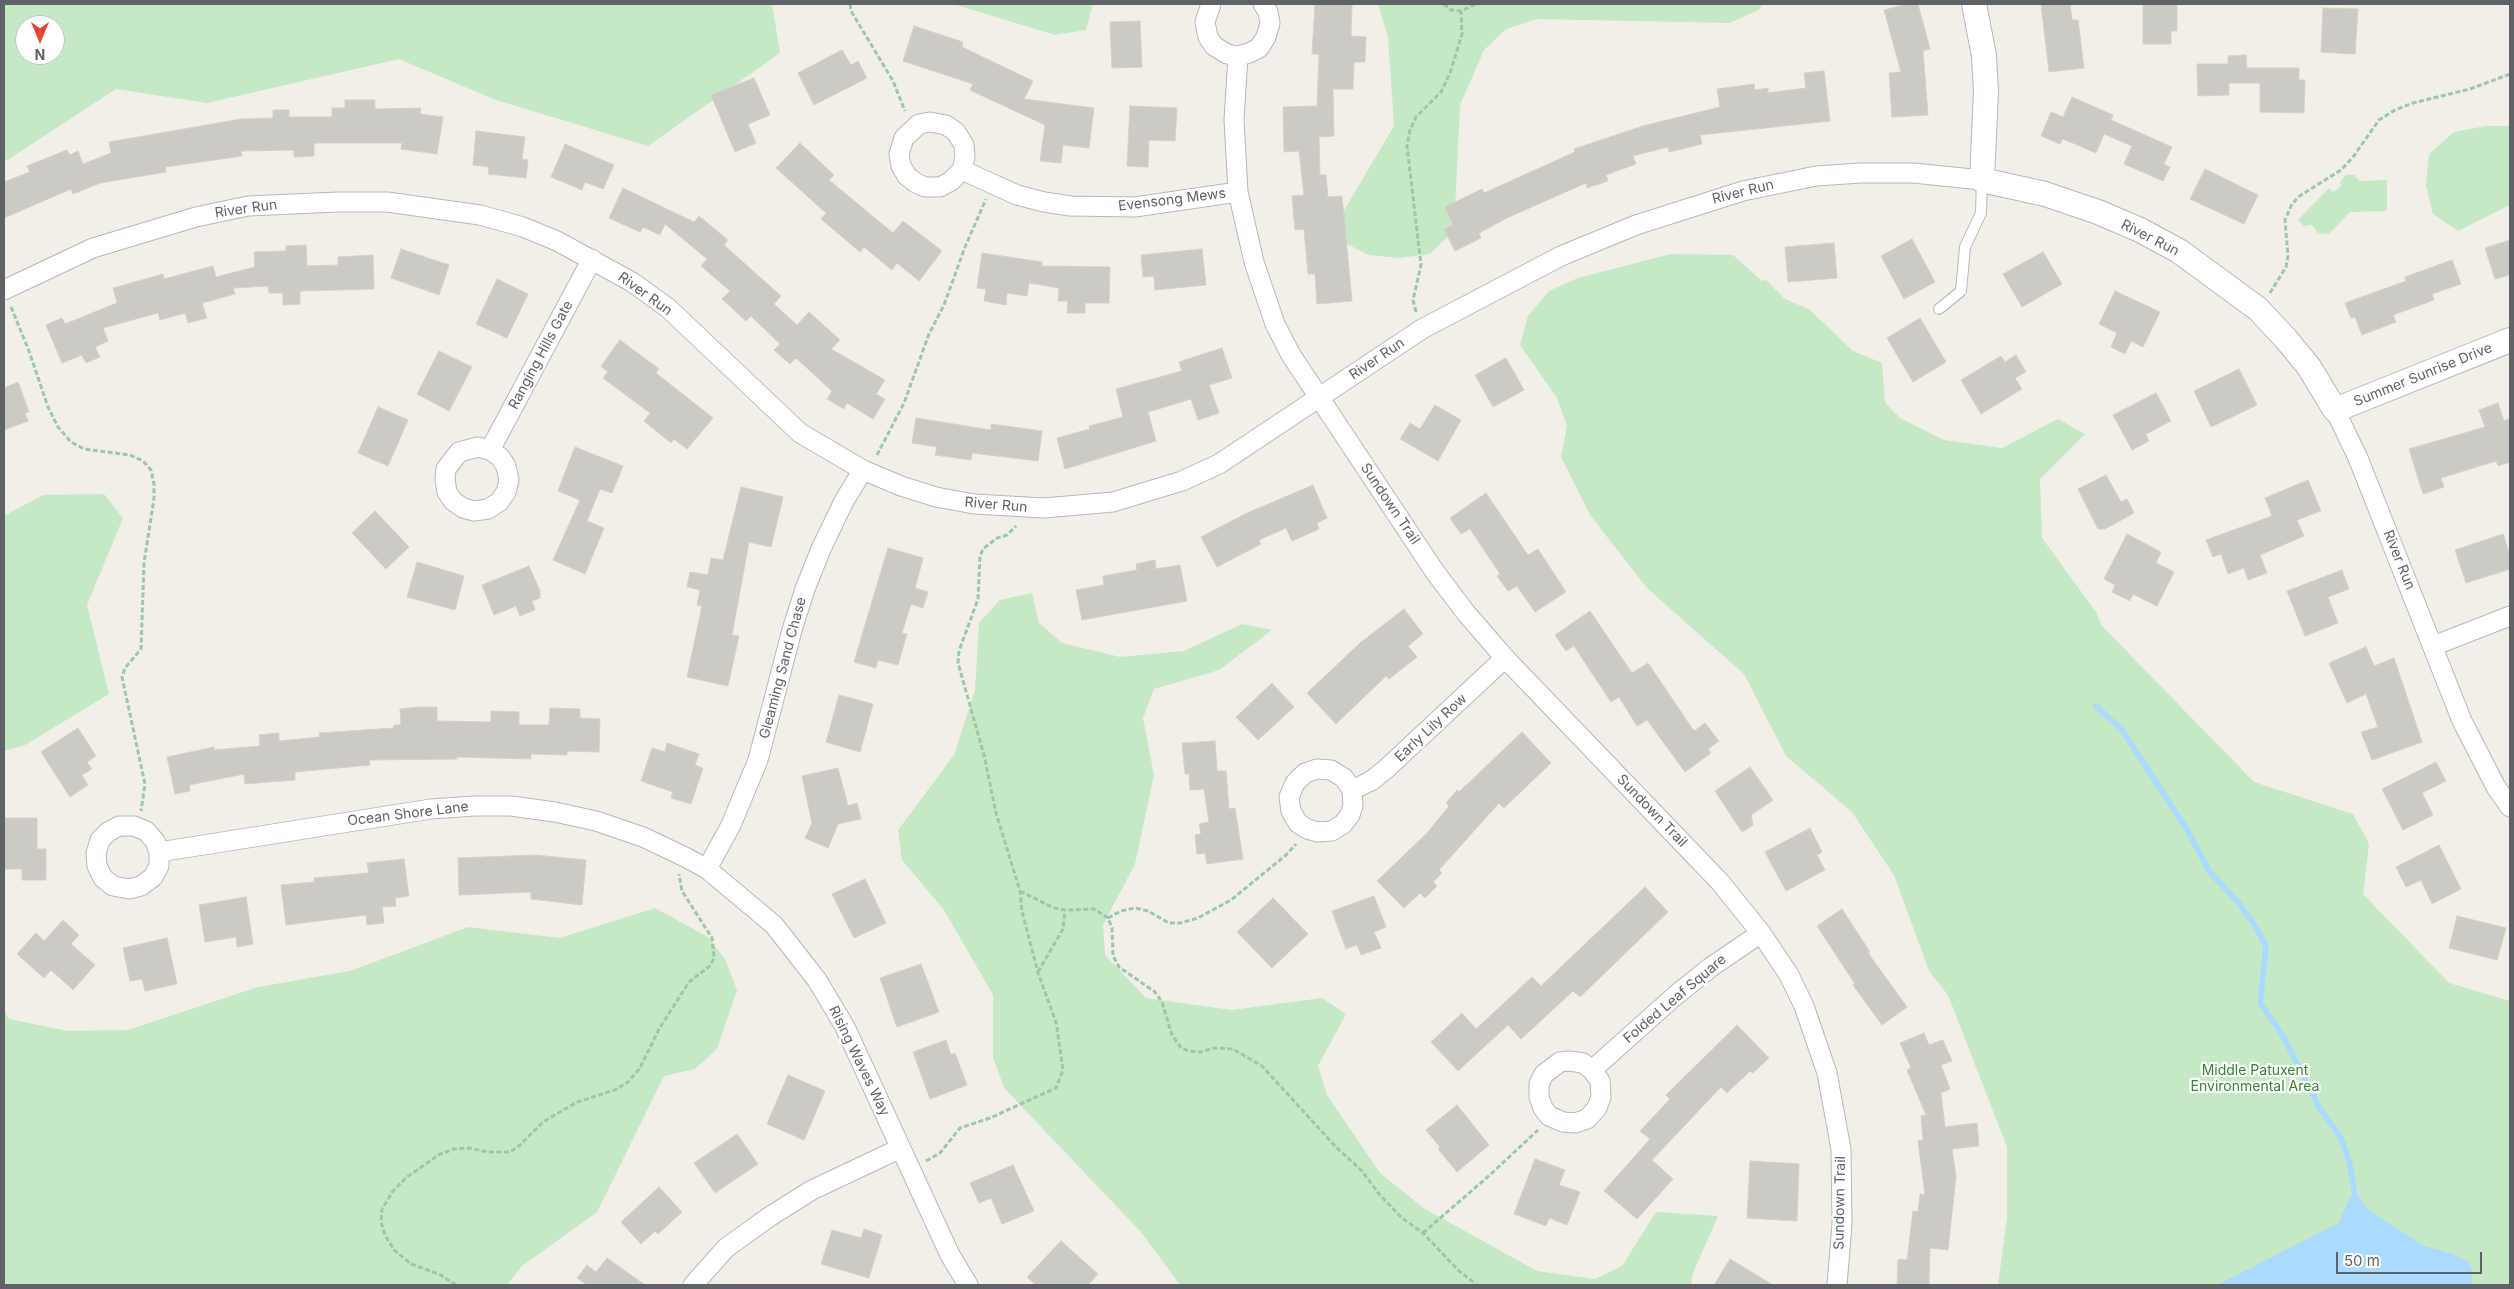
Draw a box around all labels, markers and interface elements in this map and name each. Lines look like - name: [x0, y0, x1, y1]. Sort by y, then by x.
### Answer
- north arrow: [15, 15, 65, 65]
- text: N: [35, 46, 45, 63]
- street label: River Run: [1710, 176, 1776, 208]
- street label: Evensong Mews: [1117, 185, 1227, 215]
- street label: River Run: [214, 196, 278, 222]
- street label: River Run: [2118, 216, 2182, 260]
- street label: River Run: [615, 269, 675, 319]
- street label: Ranging Hills Gate: [505, 298, 577, 412]
- street label: River Run: [1346, 334, 1408, 384]
- street label: Summer Sunrise Drive: [2351, 340, 2495, 410]
- street label: Sundown Trail: [1357, 460, 1423, 548]
- street label: River Run: [964, 494, 1028, 516]
- street label: River Run: [2379, 528, 2419, 592]
- street label: Gleaming Sand Chase: [756, 595, 810, 741]
- street label: Early Lily Row: [1392, 690, 1470, 766]
- street label: Sundown Trail: [1613, 771, 1691, 851]
- street label: Ocean Shore Lane: [346, 798, 470, 830]
- street label: Folded Leaf Square: [1620, 951, 1730, 1047]
- street label: Rising Waves Way: [825, 1003, 893, 1119]
- park label: Middle Patuxent Environmental Area: [2191, 1063, 2319, 1096]
- street label: Sundown Trail: [1831, 1156, 1849, 1250]
- scale bar: [2339, 1242, 2485, 1274]
- text: 50 m: [2344, 1251, 2380, 1270]

